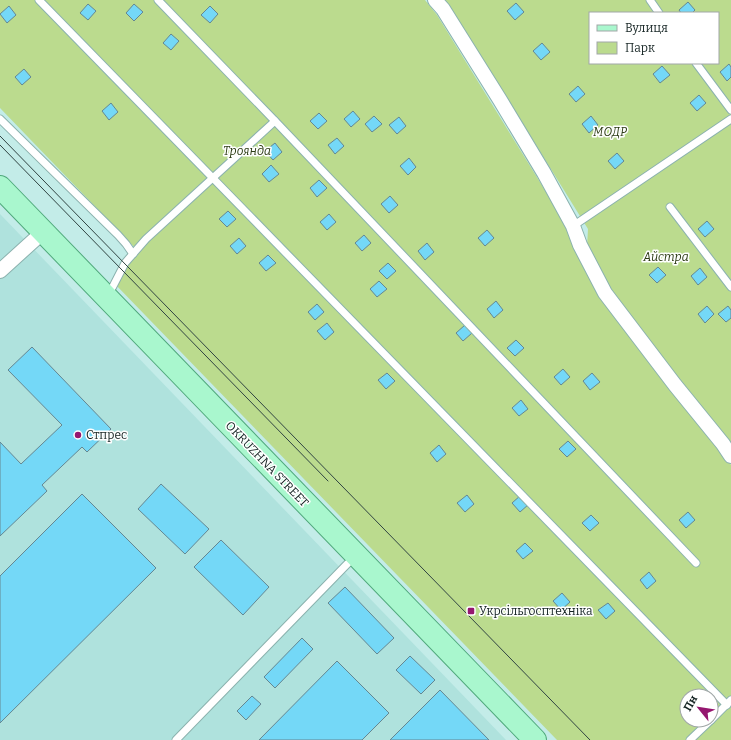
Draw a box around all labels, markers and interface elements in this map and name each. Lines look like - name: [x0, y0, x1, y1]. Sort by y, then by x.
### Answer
- legend: [589, 12, 719, 64]
- text: Вулиця: [625, 21, 668, 35]
- text: Парк: [625, 41, 655, 55]
- park label: МОДР: [593, 125, 627, 139]
- park label: Троянда: [223, 144, 271, 158]
- park label: Айстра: [642, 250, 689, 264]
- street label: OKRUZHNA STREET: [223, 418, 311, 510]
- place label: Стпрес: [86, 428, 127, 442]
- marker: Стпрес: [73, 430, 83, 440]
- place label: Укрсільгосптехніка: [479, 604, 593, 618]
- marker: Укрсільгосптехніка: [466, 606, 476, 616]
- north arrow: [679, 688, 719, 728]
- text: Пн: [681, 693, 701, 713]

